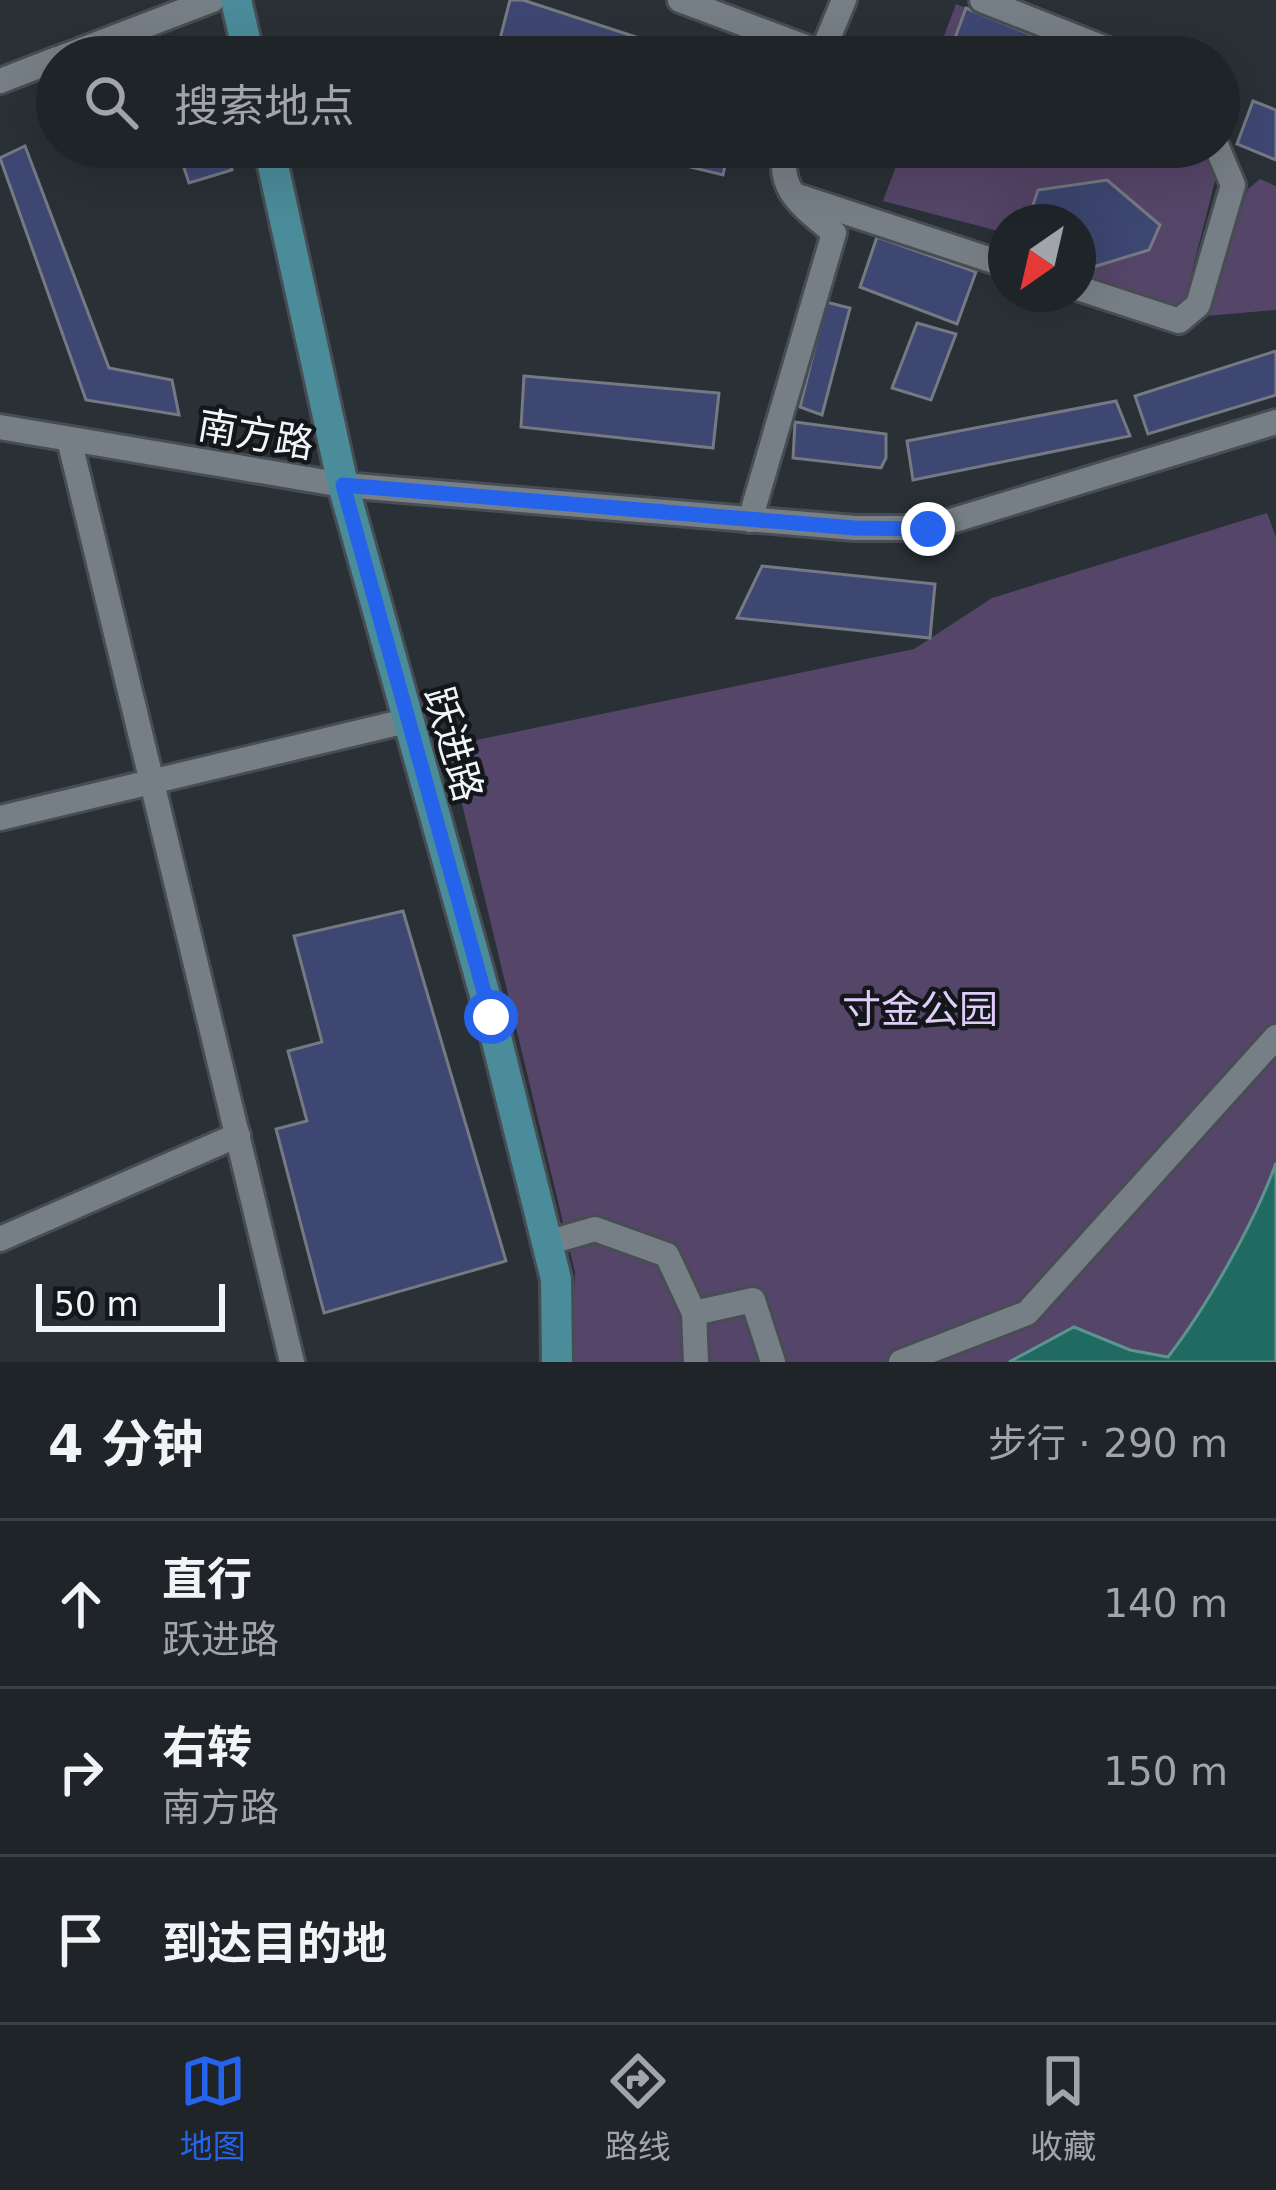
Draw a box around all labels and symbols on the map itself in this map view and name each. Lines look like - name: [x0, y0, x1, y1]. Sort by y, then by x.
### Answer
- north arrow: [988, 204, 1096, 312]
- street label: 南方路: [194, 402, 317, 467]
- route end: [901, 502, 955, 556]
- street label: 跃进路: [416, 682, 491, 807]
- park label: 寸金公园: [842, 987, 998, 1032]
- route start: [464, 990, 518, 1044]
- scale bar: [36, 1278, 225, 1331]

